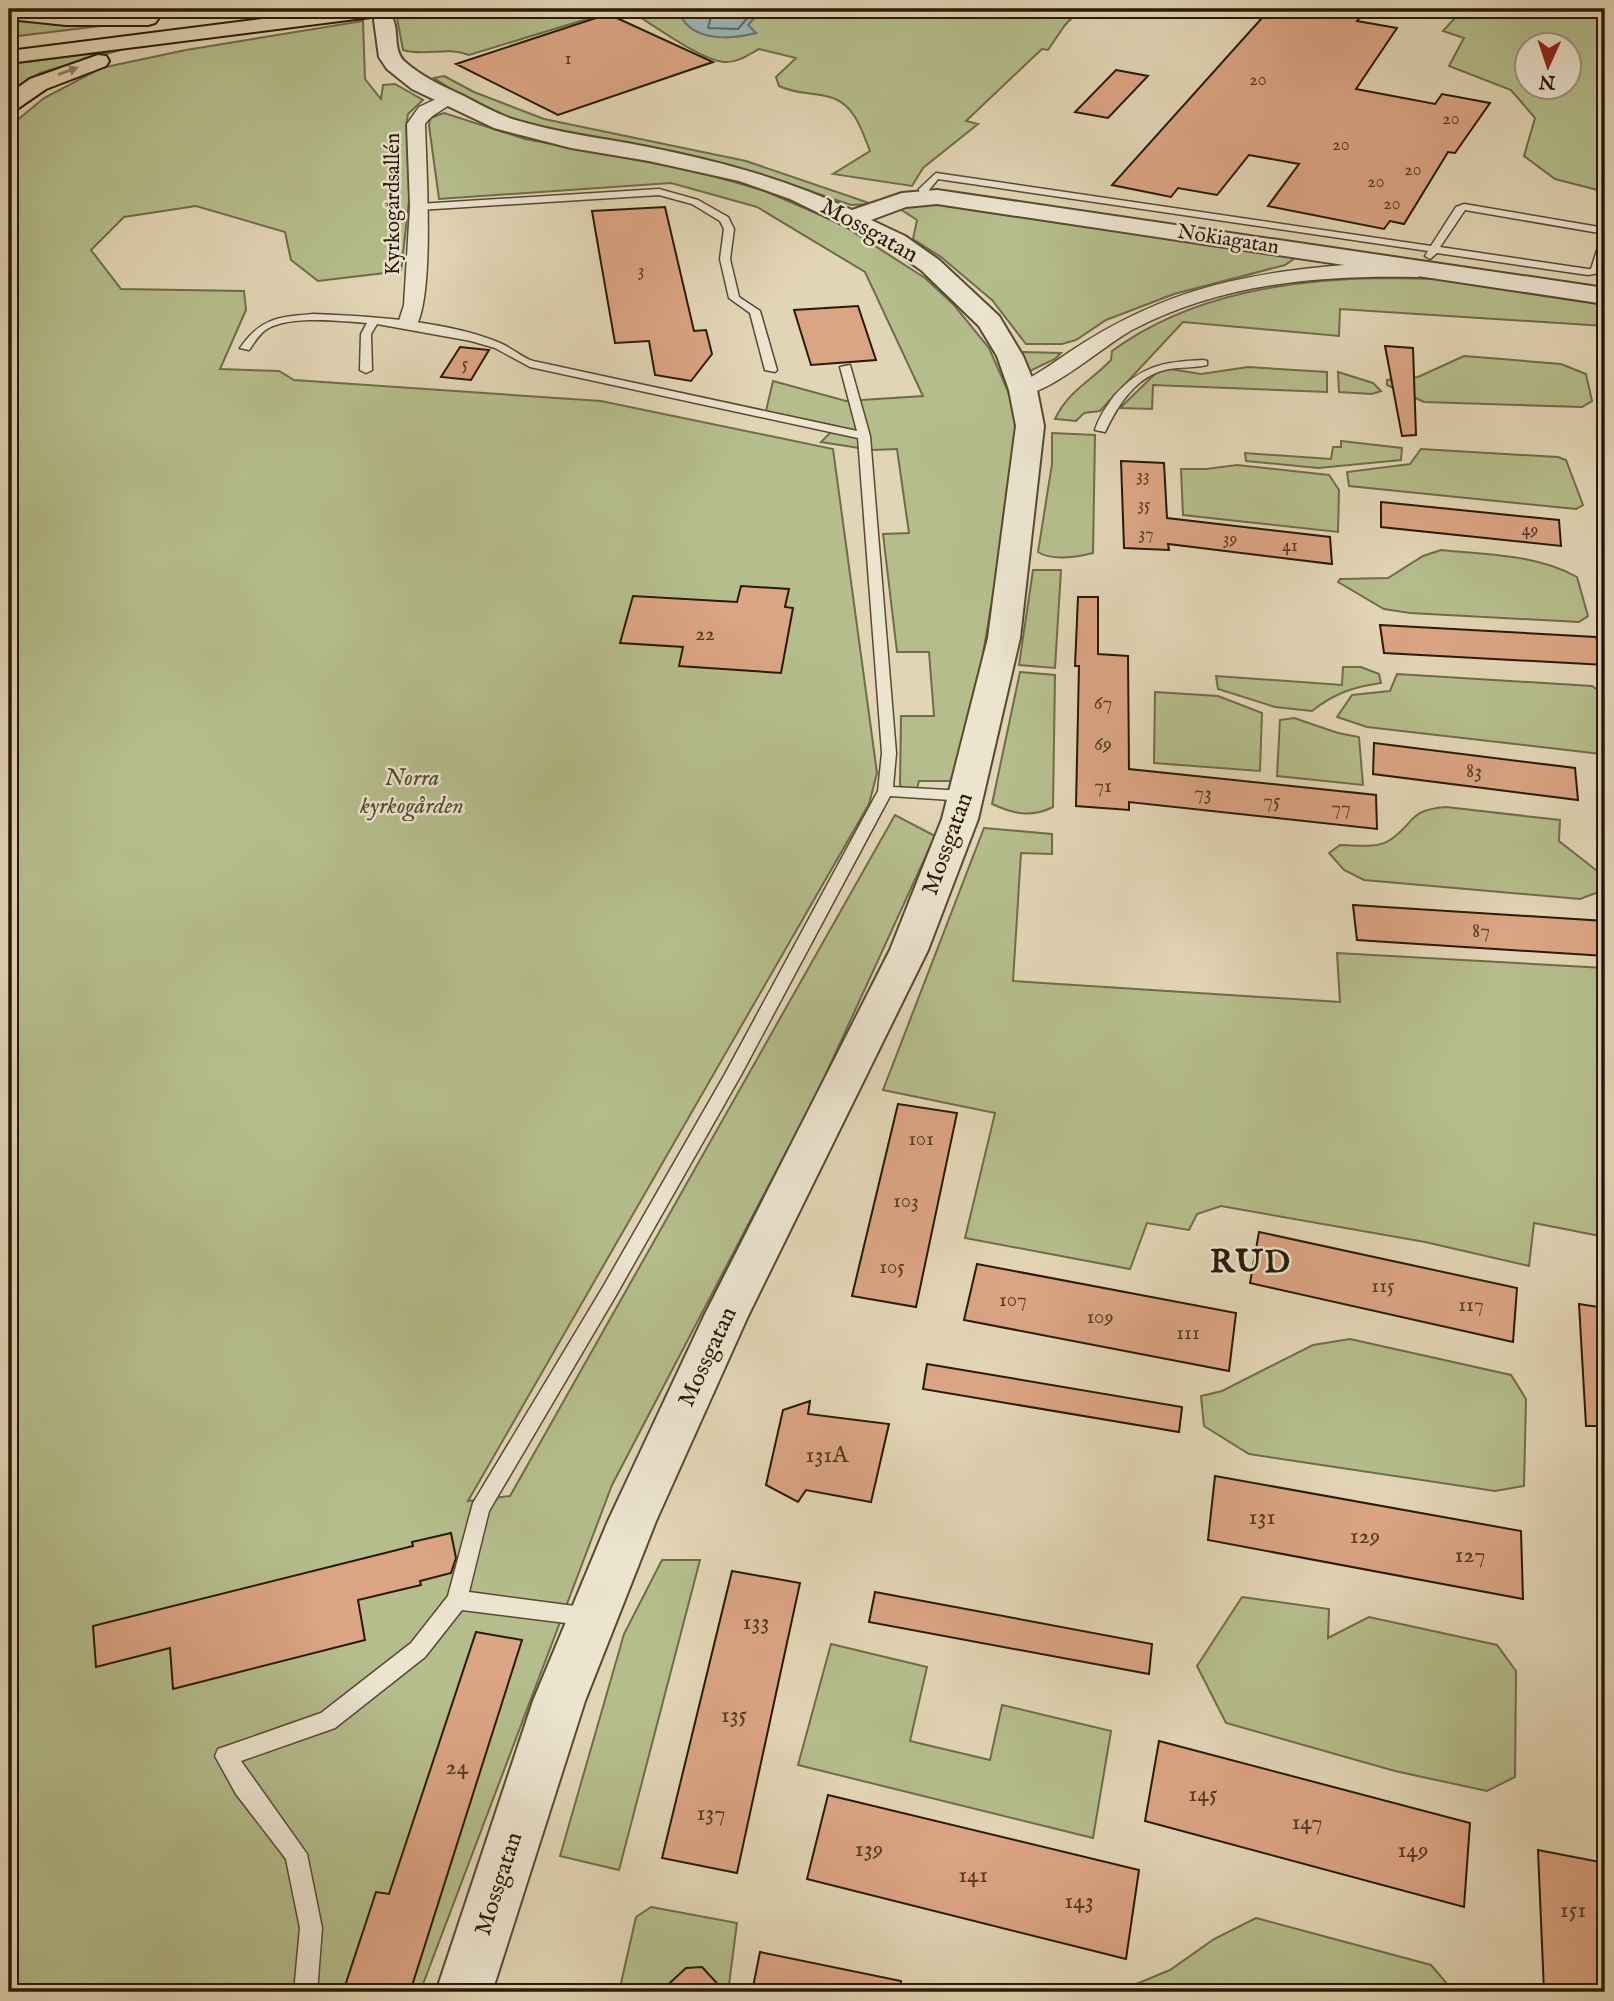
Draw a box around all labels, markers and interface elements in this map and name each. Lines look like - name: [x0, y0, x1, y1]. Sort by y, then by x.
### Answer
- north arrow: [1512, 32, 1582, 102]
- house number: 1: [565, 48, 571, 71]
- one-way arrow: [58, 66, 79, 77]
- house number: 20: [1249, 69, 1267, 92]
- text: N: [1538, 69, 1557, 93]
- house number: 20: [1442, 108, 1460, 131]
- street label: Kyrkogårdsallén: [380, 133, 407, 275]
- house number: 20: [1332, 134, 1350, 157]
- house number: 20: [1404, 159, 1422, 182]
- house number: 20: [1367, 171, 1385, 194]
- street label: Mossgatan: [815, 192, 923, 271]
- house number: 20: [1383, 193, 1401, 216]
- street label: Nokiagatan: [1175, 219, 1281, 261]
- house number: 3: [638, 260, 644, 283]
- house number: 5: [462, 353, 469, 376]
- house number: 33: [1136, 465, 1150, 488]
- house number: 35: [1137, 494, 1151, 517]
- house number: 49: [1522, 519, 1538, 542]
- house number: 37: [1138, 523, 1154, 546]
- house number: 39: [1223, 528, 1237, 551]
- house number: 41: [1282, 535, 1298, 558]
- house number: 22: [695, 621, 715, 648]
- house number: 67: [1094, 690, 1112, 717]
- house number: 69: [1094, 731, 1112, 758]
- house number: 83: [1466, 758, 1482, 785]
- park label: Norra kyrkogården: [359, 763, 464, 822]
- house number: 71: [1094, 773, 1112, 800]
- house number: 73: [1194, 780, 1212, 807]
- street label: Mossgatan: [915, 788, 981, 900]
- house number: 75: [1263, 788, 1281, 815]
- house number: 77: [1331, 795, 1351, 822]
- house number: 87: [1472, 918, 1490, 945]
- house number: 101: [908, 1126, 934, 1153]
- house number: 103: [893, 1188, 919, 1215]
- district label: RUD: [1210, 1243, 1292, 1284]
- house number: 105: [879, 1254, 905, 1281]
- house number: 115: [1371, 1273, 1395, 1300]
- house number: 107: [999, 1287, 1027, 1314]
- house number: 117: [1458, 1292, 1484, 1319]
- street label: Mossgatan: [671, 1302, 745, 1412]
- house number: 109: [1086, 1304, 1114, 1331]
- house number: 111: [1176, 1320, 1200, 1347]
- house number: 131A: [805, 1440, 849, 1471]
- house number: 131: [1249, 1502, 1275, 1533]
- house number: 129: [1350, 1521, 1380, 1552]
- house number: 127: [1454, 1540, 1486, 1571]
- house number: 133: [743, 1607, 769, 1638]
- house number: 135: [721, 1700, 748, 1731]
- house number: 24: [445, 1752, 469, 1783]
- house number: 145: [1188, 1779, 1218, 1810]
- house number: 137: [696, 1798, 726, 1829]
- house number: 147: [1291, 1807, 1323, 1838]
- street label: Mossgatan: [468, 1828, 530, 1940]
- house number: 139: [855, 1834, 883, 1865]
- house number: 149: [1397, 1835, 1429, 1866]
- house number: 141: [958, 1860, 988, 1891]
- house number: 143: [1064, 1886, 1094, 1917]
- house number: 151: [1560, 1895, 1586, 1926]

